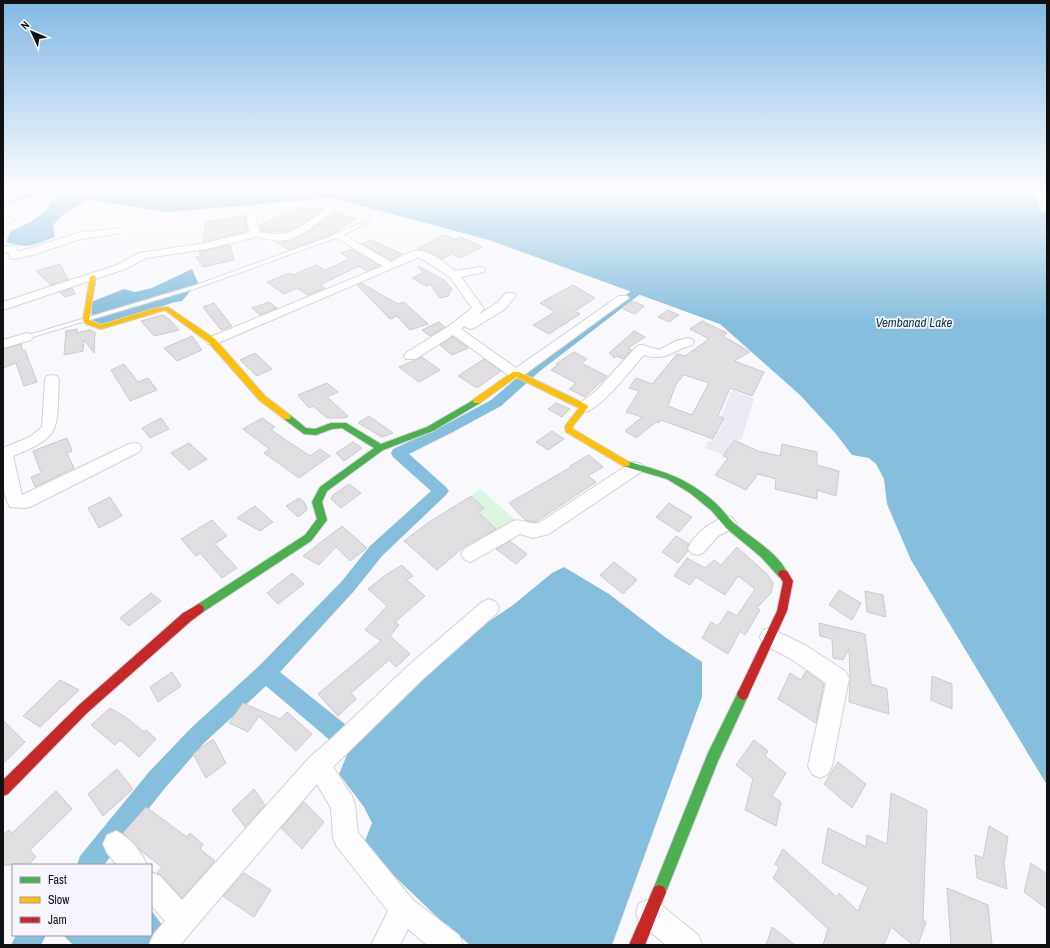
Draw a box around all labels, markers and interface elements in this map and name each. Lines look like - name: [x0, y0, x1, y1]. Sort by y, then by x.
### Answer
- north arrow: [12, 12, 52, 52]
- text: N: [18, 18, 32, 32]
- water label: Vembanad Lake: [876, 314, 953, 331]
- legend: [12, 864, 152, 936]
- text: Fast: [48, 872, 67, 888]
- text: Slow: [48, 892, 70, 908]
- text: Jam: [48, 912, 67, 928]

